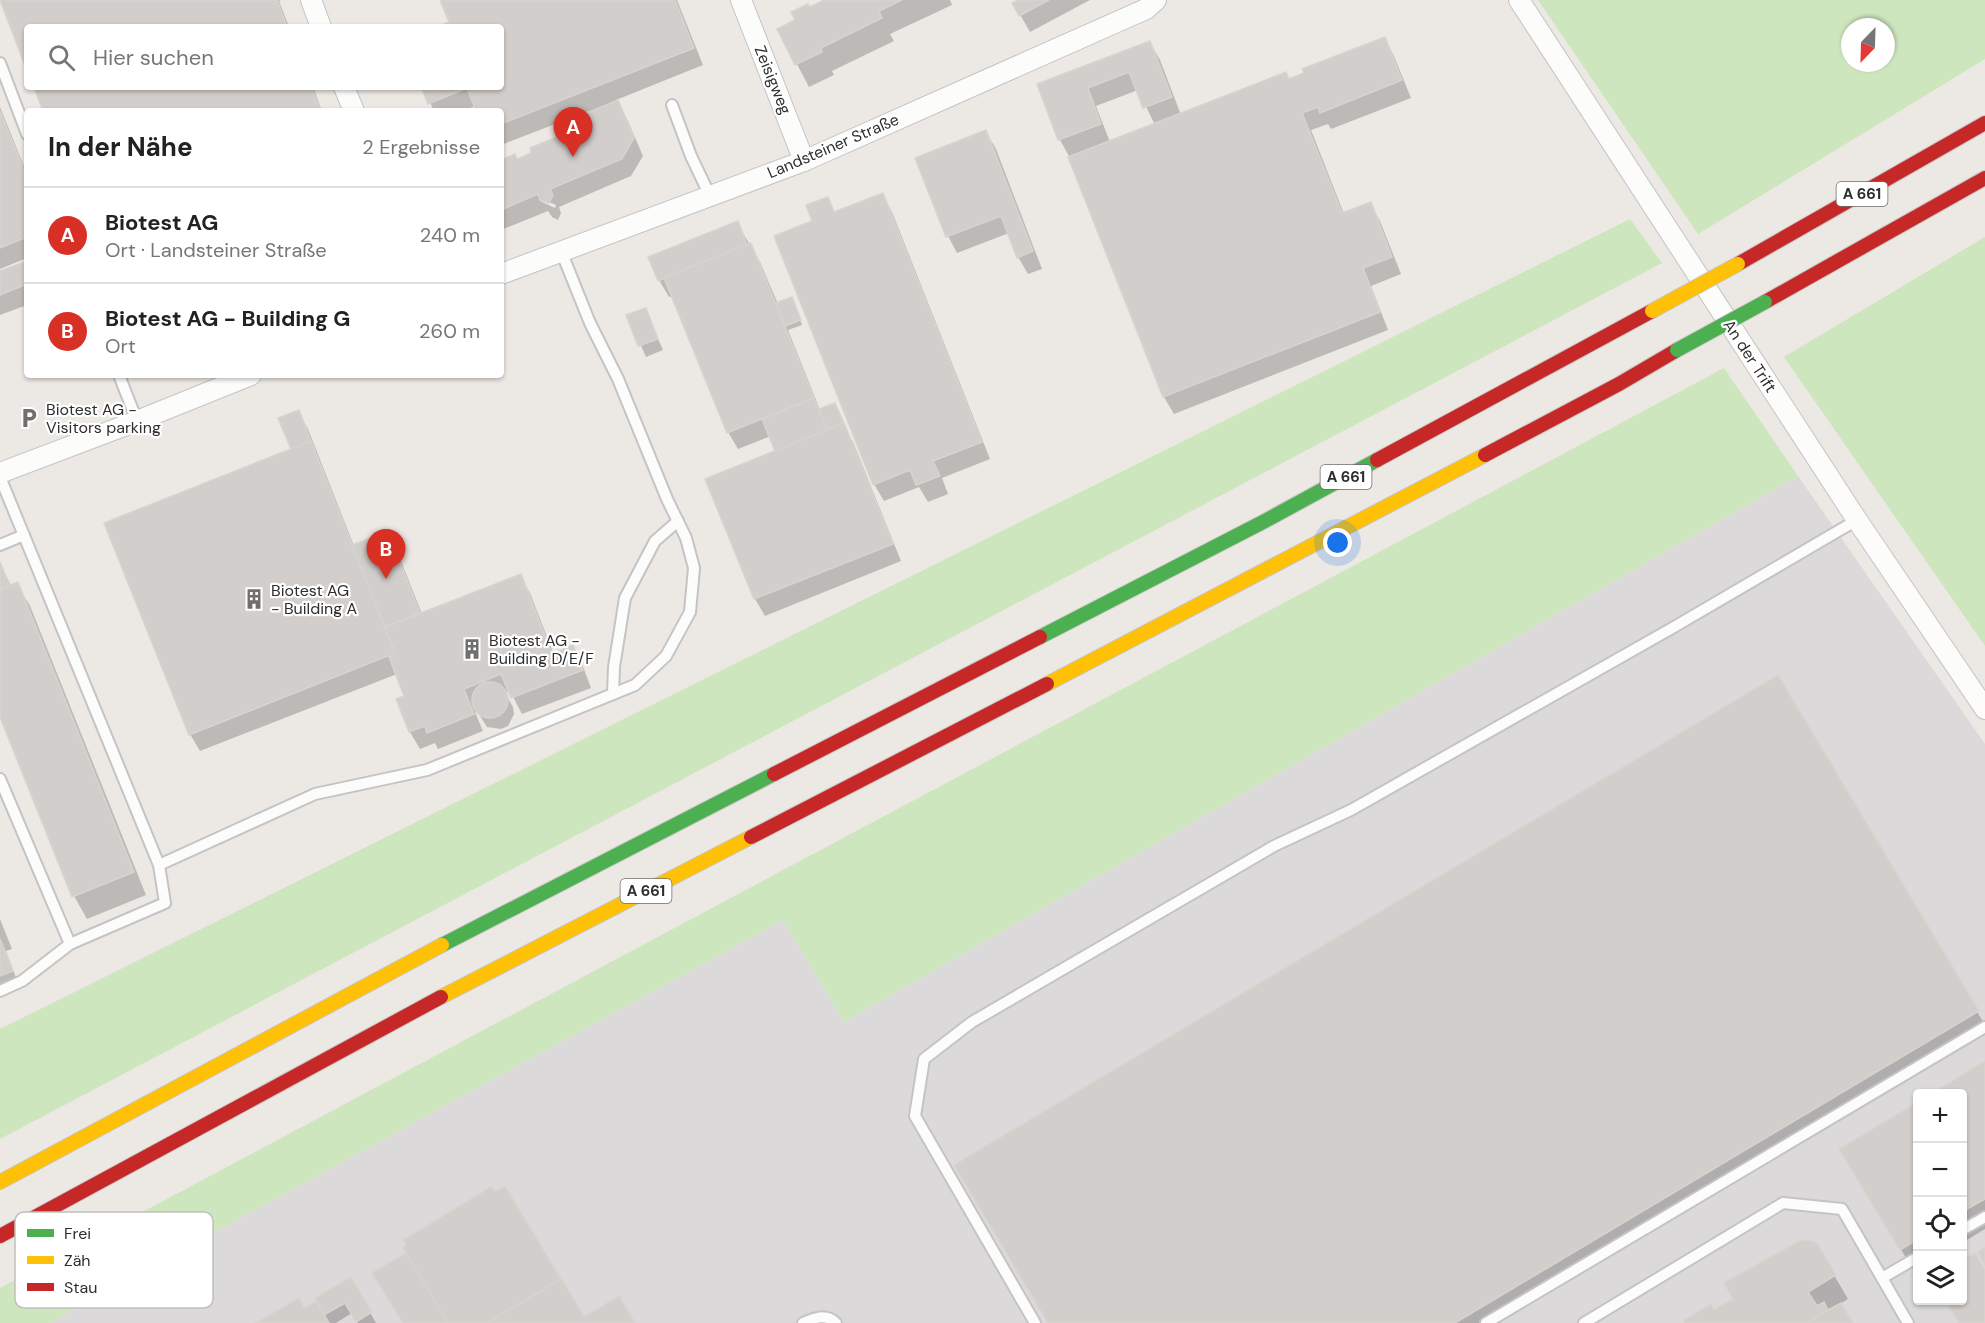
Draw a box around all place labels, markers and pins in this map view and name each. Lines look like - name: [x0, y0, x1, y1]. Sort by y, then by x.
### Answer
- pin: A: [554, 108, 592, 157]
- place label: Biotest AG - Visitors parking: [46, 399, 161, 438]
- parking icon: Biotest AG - Visitors parking: [17, 406, 41, 430]
- pin: B: [366, 530, 406, 579]
- place label: Biotest AG - Building A: [271, 580, 357, 619]
- building icon: Biotest AG - Building A: [242, 587, 266, 611]
- place label: Biotest AG - Building D/E/F: [489, 630, 594, 669]
- building icon: Biotest AG - Building D/E/F: [460, 637, 484, 661]

